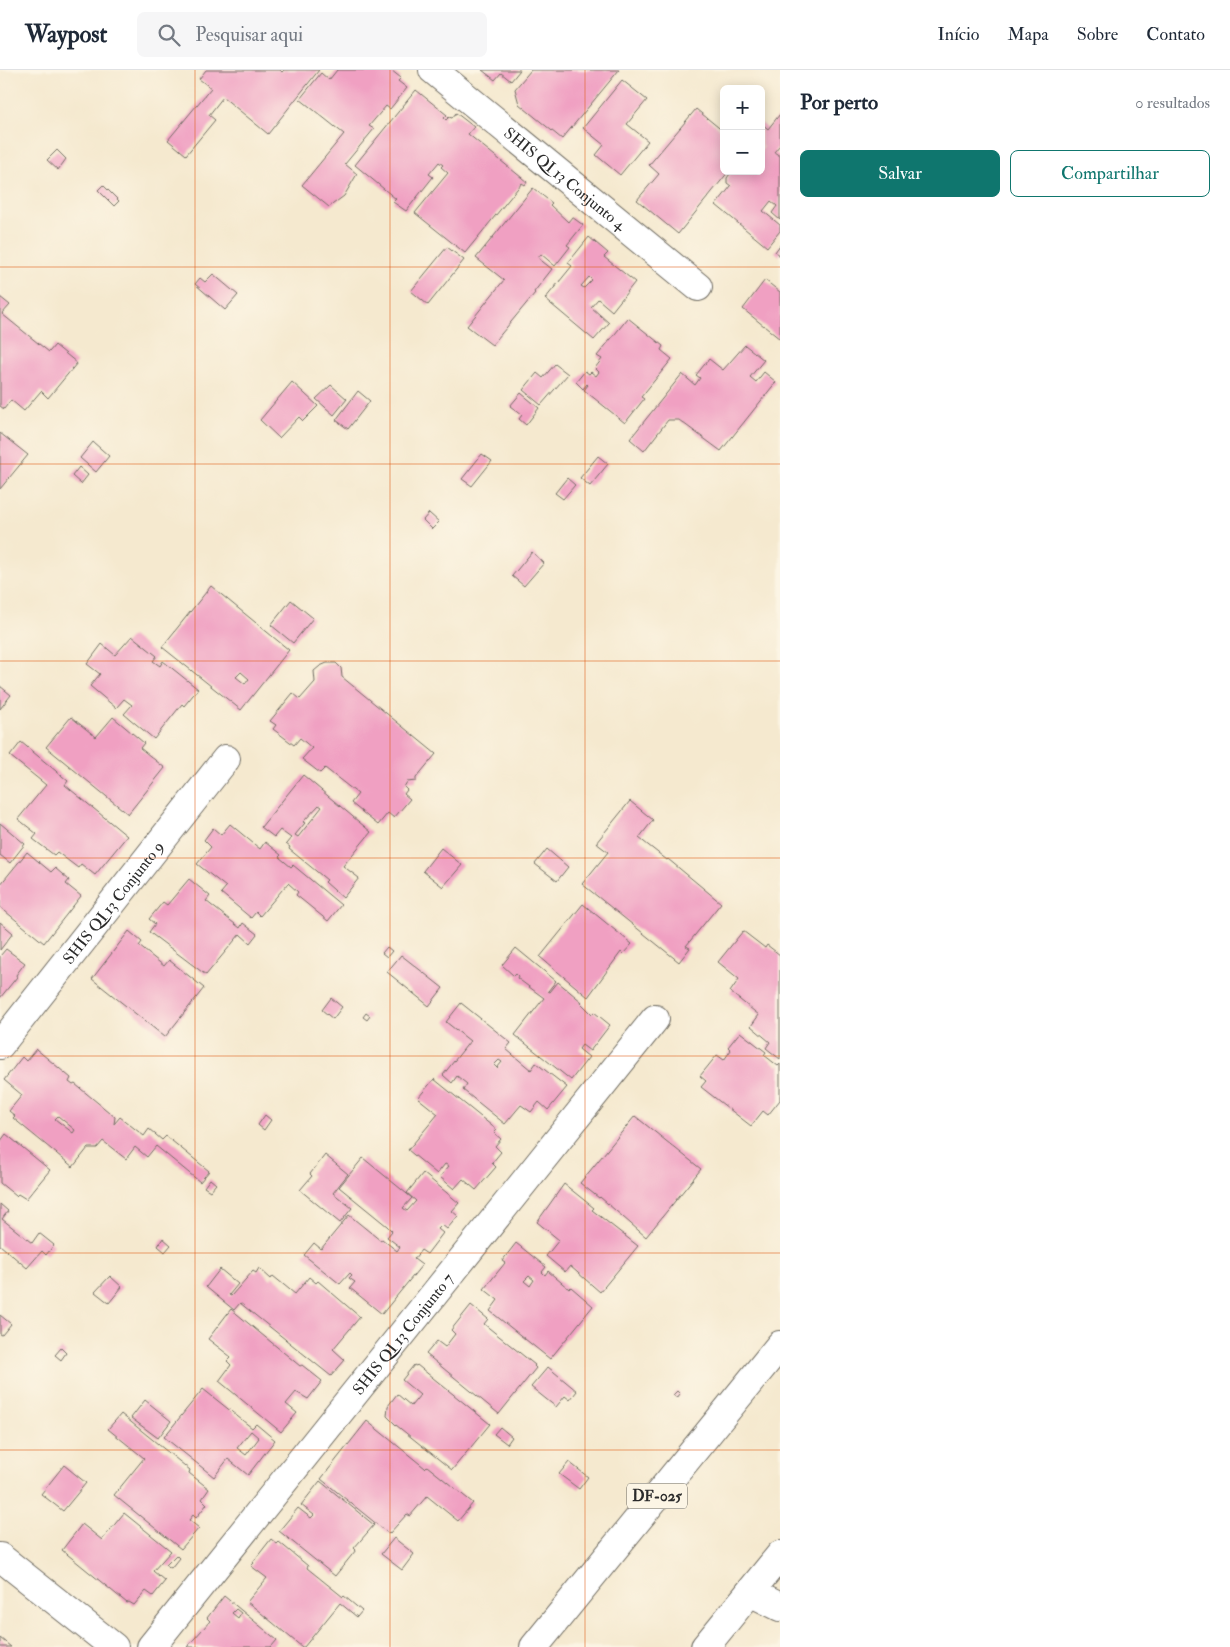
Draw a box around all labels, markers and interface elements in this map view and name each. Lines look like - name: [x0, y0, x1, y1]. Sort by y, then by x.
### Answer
- search box: [137, 12, 487, 57]
- text: Waypost: [25, 19, 107, 50]
- icon: search: [155, 21, 183, 49]
- text: Pesquisar aqui: [195, 23, 303, 47]
- text: Início: [938, 23, 979, 46]
- text: Mapa: [1007, 23, 1049, 46]
- text: Sobre: [1077, 23, 1118, 46]
- text: Contato: [1146, 23, 1205, 46]
- map controls: [720, 85, 765, 175]
- button: +: [720, 85, 765, 130]
- text: Por perto: [800, 89, 878, 116]
- text: 0 resultados: [1135, 93, 1210, 113]
- street label: SHIS QI 13 Conjunto 4: [500, 123, 631, 236]
- button: −: [720, 130, 765, 175]
- button: Salvar: [800, 150, 1000, 197]
- button: Compartilhar: [1010, 150, 1210, 197]
- street label: SHIS QI 13 Conjunto 9: [59, 837, 168, 968]
- street label: SHIS QI 13 Conjunto 7: [348, 1269, 459, 1399]
- road number: DF-025: [627, 1484, 687, 1508]

